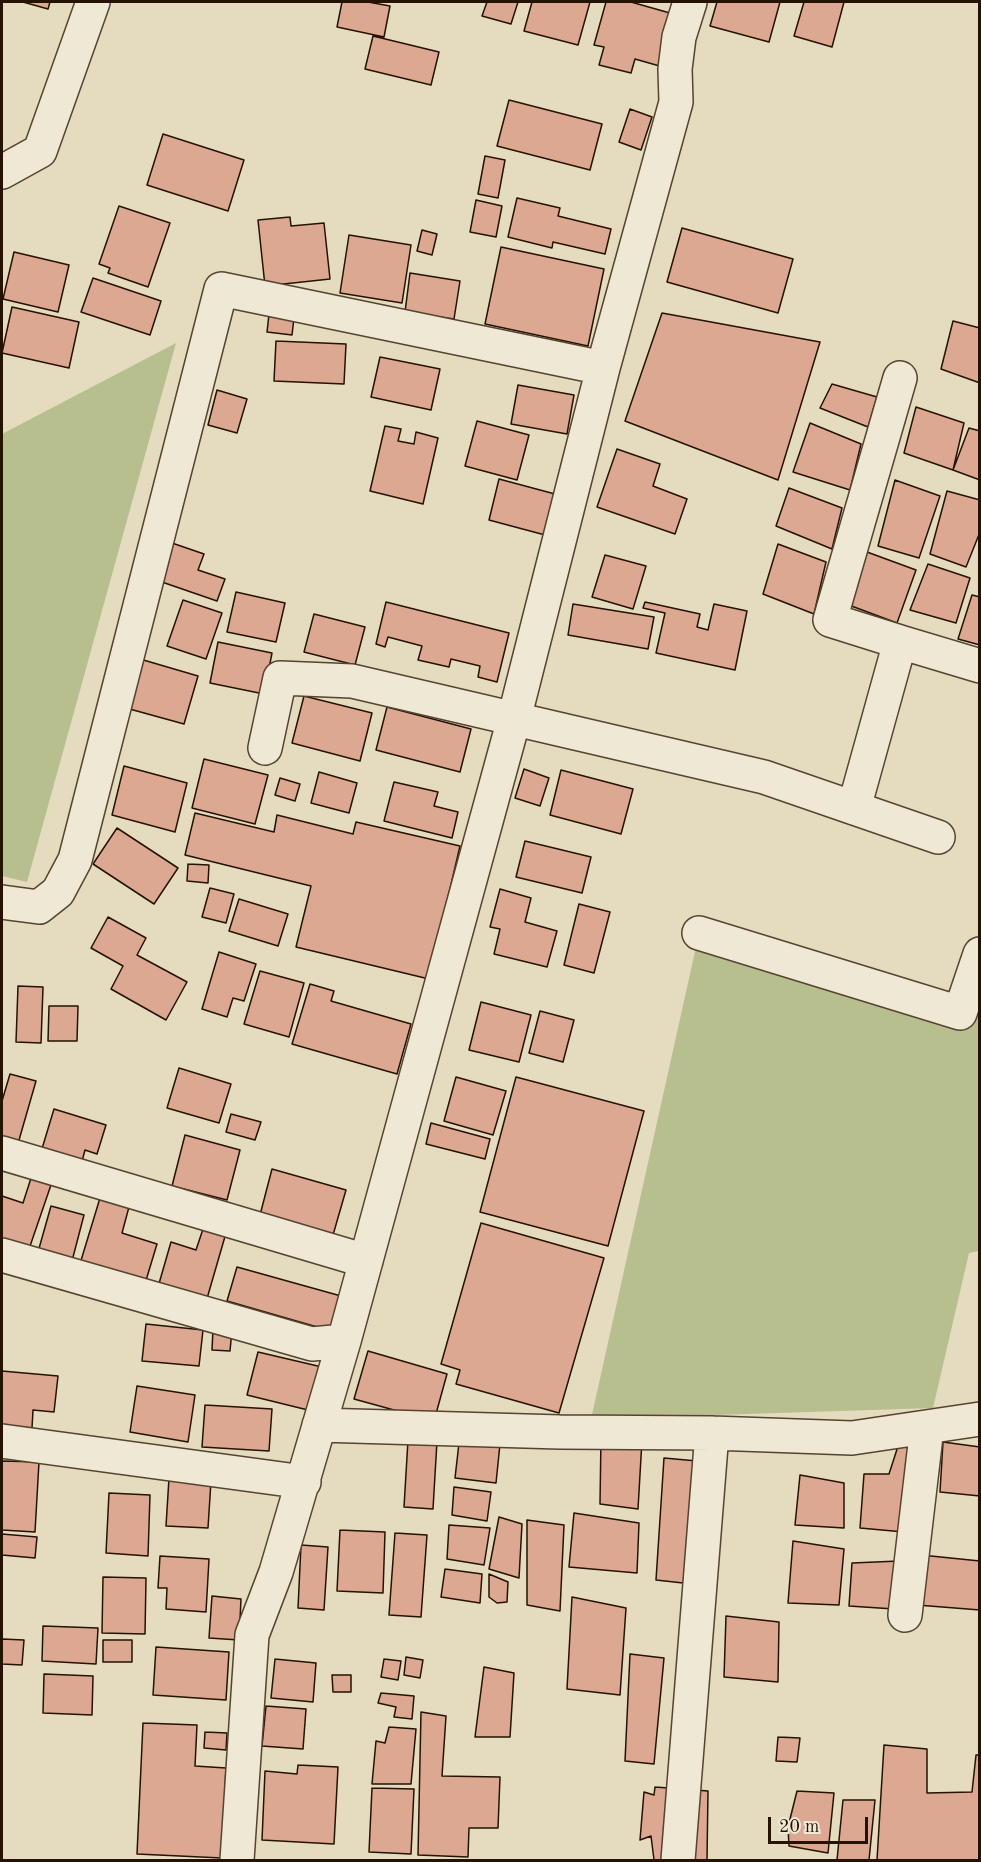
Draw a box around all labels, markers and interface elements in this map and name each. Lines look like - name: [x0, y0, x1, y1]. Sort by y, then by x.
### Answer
- scale bar: [771, 1805, 872, 1843]
- text: 20 m: [779, 1818, 819, 1836]

